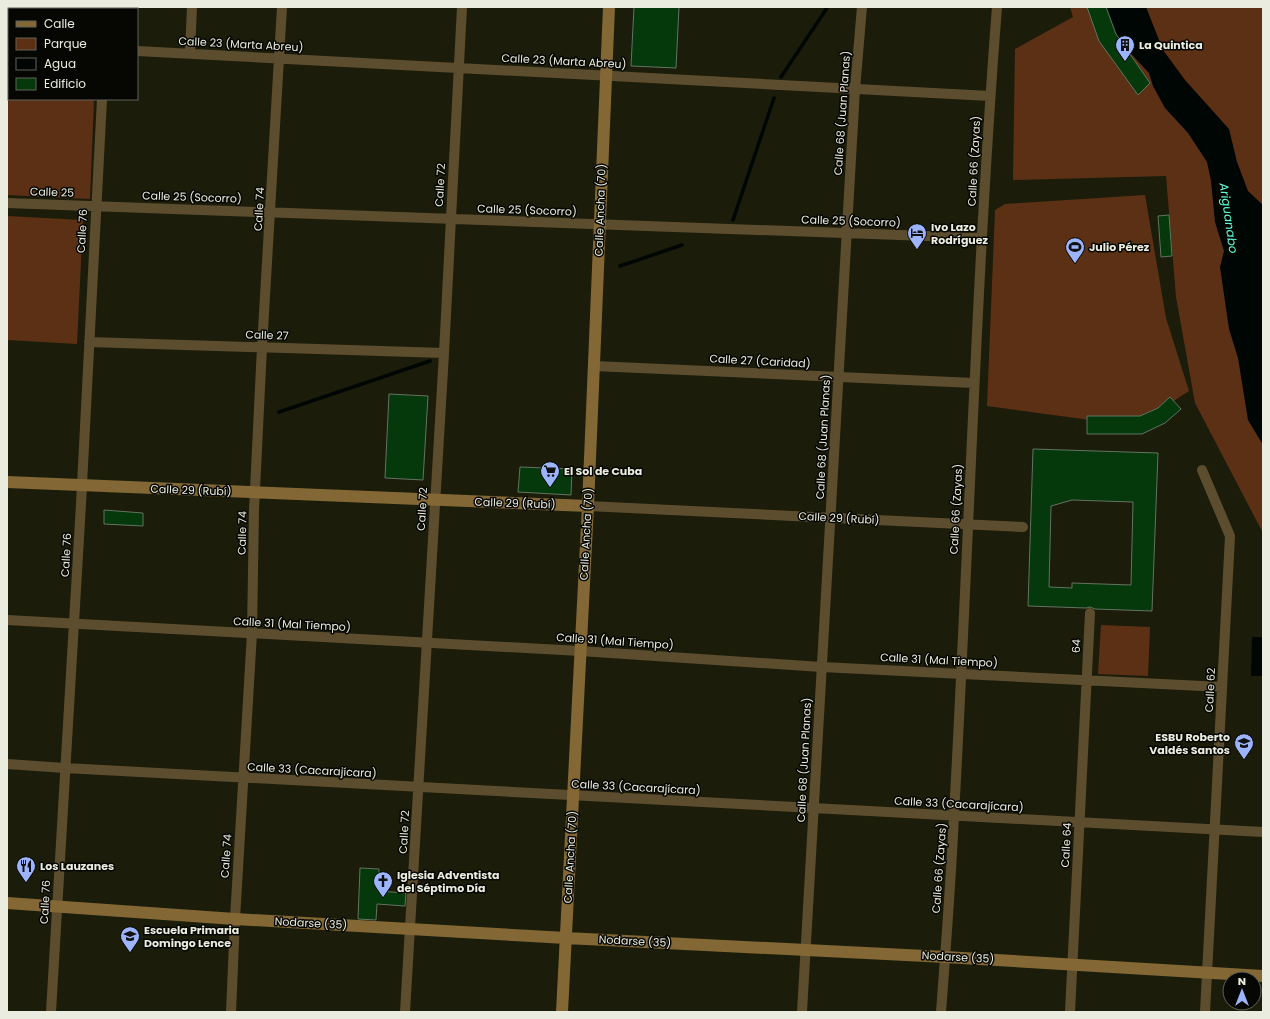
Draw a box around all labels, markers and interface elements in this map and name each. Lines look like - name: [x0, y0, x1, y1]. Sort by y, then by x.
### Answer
- legend: [8, 8, 138, 100]
- text: Calle: [44, 15, 75, 32]
- street label: Calle 23 (Marta Abreu): [178, 33, 304, 55]
- building icon: La Quintica: [1114, 34, 1136, 62]
- text: Parque: [44, 35, 87, 52]
- place label: La Quintica: [1139, 37, 1203, 53]
- street label: Calle 23 (Marta Abreu): [501, 50, 627, 72]
- street label: Calle 68 (Juan Planas): [830, 50, 854, 176]
- text: Agua: [44, 55, 76, 72]
- text: Edificio: [44, 75, 86, 92]
- street label: Calle 66 (Zayas): [964, 115, 984, 207]
- street label: Calle 72: [431, 163, 449, 207]
- street label: Calle Ancha (70): [590, 163, 610, 257]
- water label: Ariguanabo: [1216, 181, 1242, 255]
- street label: Calle 25: [30, 183, 75, 201]
- street label: Calle 25 (Socorro): [142, 187, 242, 207]
- street label: Calle 74: [250, 187, 268, 231]
- street label: Calle 25 (Socorro): [477, 200, 577, 220]
- street label: Calle 76: [73, 209, 91, 253]
- street label: Calle 25 (Socorro): [801, 211, 901, 231]
- place label: Ivo Lazo Rodríguez: [931, 219, 989, 248]
- hotel icon: Ivo Lazo Rodríguez: [906, 222, 928, 250]
- sports icon: Julio Pérez: [1064, 236, 1086, 264]
- place label: Julio Pérez: [1089, 239, 1150, 255]
- street label: Calle 27: [245, 326, 289, 344]
- street label: Calle 27 (Caridad): [709, 350, 811, 372]
- street label: Calle 68 (Juan Planas): [812, 374, 834, 500]
- supermarket icon: El Sol de Cuba: [539, 460, 561, 488]
- place label: El Sol de Cuba: [564, 463, 642, 479]
- street label: Calle 66 (Zayas): [946, 463, 966, 555]
- street label: Calle 29 (Rubí): [150, 481, 232, 499]
- street label: Calle 72: [413, 487, 431, 531]
- street label: Calle Ancha (70): [576, 487, 596, 581]
- street label: Calle 29 (Rubí): [474, 494, 556, 512]
- street label: Calle 29 (Rubí): [798, 508, 880, 528]
- street label: Calle 74: [234, 511, 250, 555]
- street label: Calle 76: [57, 533, 75, 577]
- street label: Calle 31 (Mal Tiempo): [233, 613, 351, 635]
- street label: Calle 31 (Mal Tiempo): [556, 629, 674, 653]
- street label: 64: [1068, 639, 1084, 653]
- street label: Calle 31 (Mal Tiempo): [880, 649, 998, 671]
- street label: Calle 62: [1201, 667, 1219, 713]
- street label: Calle 68 (Juan Planas): [793, 697, 815, 823]
- place label: ESBU Roberto Valdés Santos: [1149, 729, 1230, 758]
- school or university icon: ESBU Roberto Valdés Santos: [1233, 732, 1255, 760]
- street label: Calle 33 (Cacarajícara): [247, 759, 377, 781]
- street label: Calle 33 (Cacarajícara): [571, 776, 701, 798]
- street label: Calle 33 (Cacarajícara): [894, 793, 1024, 815]
- street label: Calle 72: [395, 810, 413, 854]
- street label: Calle Ancha (70): [560, 810, 580, 904]
- street label: Calle 66 (Zayas): [928, 822, 950, 914]
- street label: Calle 64: [1057, 822, 1075, 868]
- street label: Calle 74: [216, 833, 236, 879]
- restaurant icon: Los Lauzanes: [15, 855, 37, 883]
- place label: Los Lauzanes: [40, 858, 114, 874]
- place label: Iglesia Adventista del Séptimo Día: [397, 867, 499, 896]
- church icon: Iglesia Adventista del Séptimo Día: [372, 870, 394, 898]
- street label: Calle 76: [36, 880, 54, 924]
- street label: Nodarse (35): [274, 913, 348, 933]
- place label: Escuela Primaria Domingo Lence: [144, 922, 239, 951]
- school or university icon: Escuela Primaria Domingo Lence: [119, 925, 141, 953]
- street label: Nodarse (35): [598, 931, 672, 951]
- street label: Nodarse (35): [921, 947, 995, 967]
- north arrow: [1222, 971, 1262, 1011]
- text: N: [1238, 973, 1246, 989]

